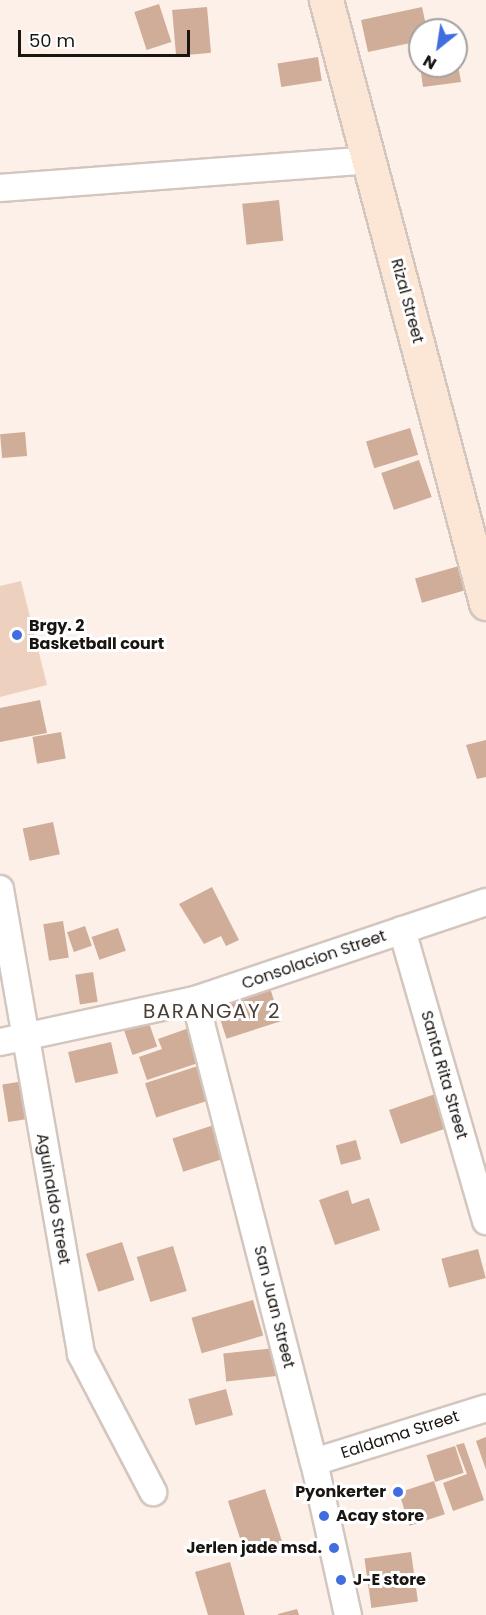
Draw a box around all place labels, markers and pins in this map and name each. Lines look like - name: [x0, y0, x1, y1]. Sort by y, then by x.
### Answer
- place label: Brgy. 2 Basketball court: [29, 616, 164, 654]
- marker: Brgy. 2 Basketball court: [10, 628, 24, 642]
- place label: Pyonkerter: [295, 1482, 386, 1502]
- marker: Pyonkerter: [391, 1485, 405, 1499]
- place label: Acay store: [336, 1506, 424, 1526]
- marker: Acay store: [317, 1509, 331, 1523]
- place label: Jerlen jade msd.: [186, 1538, 322, 1558]
- marker: Jerlen jade msd.: [327, 1541, 341, 1555]
- place label: J-E store: [353, 1570, 426, 1590]
- marker: J-E store: [334, 1573, 348, 1587]

